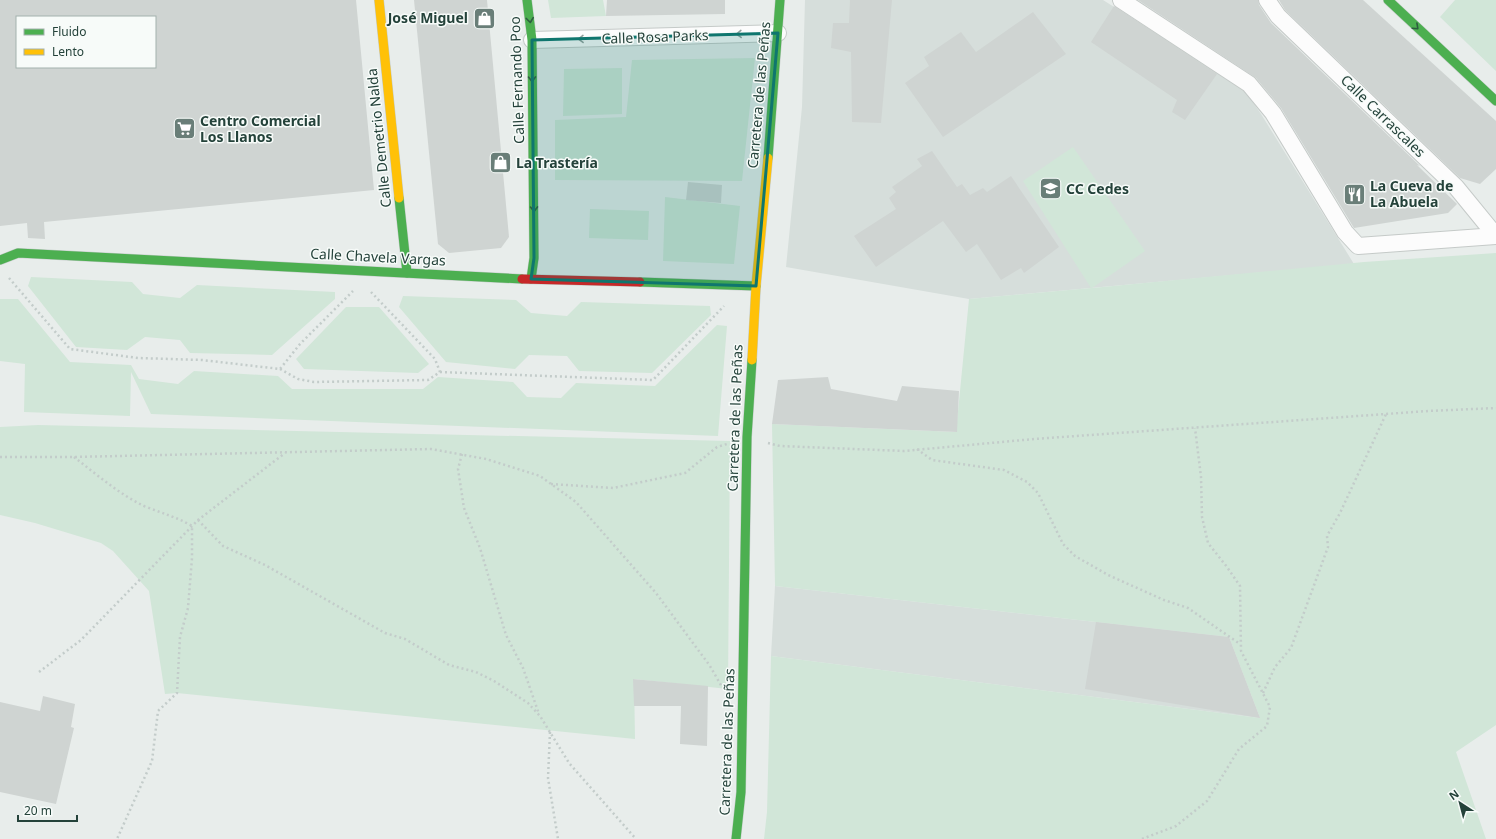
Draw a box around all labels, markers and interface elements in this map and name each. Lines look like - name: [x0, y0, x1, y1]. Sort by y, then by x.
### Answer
- shop icon: José Miguel: [471, 5, 497, 31]
- place label: José Miguel: [386, 8, 468, 27]
- legend: [16, 16, 156, 68]
- street label: Calle Fernando Poo: [505, 16, 528, 144]
- one-way arrow: [525, 17, 534, 23]
- street label: Carretera de las Peñas: [743, 20, 774, 169]
- one-way arrow: [1412, 22, 1419, 29]
- text: Fluido: [52, 23, 86, 40]
- street label: Calle Rosa Parks: [601, 25, 709, 48]
- one-way arrow: [736, 30, 742, 38]
- one-way arrow: [578, 34, 584, 43]
- text: Lento: [52, 43, 84, 60]
- street label: Calle Demetrio Nalda: [362, 68, 395, 209]
- street label: Calle Carrascales: [1337, 70, 1430, 161]
- one-way arrow: [528, 76, 536, 82]
- place label: Centro Comercial Los Llanos: [200, 111, 321, 146]
- supermarket icon: Centro Comercial Los Llanos: [171, 116, 197, 142]
- shop icon: La Trastería: [488, 150, 514, 176]
- place label: La Trastería: [516, 153, 598, 172]
- school or university icon: CC Cedes: [1038, 176, 1064, 202]
- place label: La Cueva de La Abuela: [1370, 176, 1453, 211]
- place label: CC Cedes: [1066, 179, 1129, 198]
- restaurant icon: La Cueva de La Abuela: [1341, 181, 1367, 207]
- one-way arrow: [530, 206, 538, 212]
- street label: Calle Chavela Vargas: [310, 243, 447, 270]
- street label: Carretera de las Peñas: [722, 344, 747, 492]
- street label: Carretera de las Peñas: [714, 668, 739, 816]
- north arrow: [1440, 783, 1480, 823]
- text: N: [1446, 786, 1462, 803]
- scale bar: [18, 797, 77, 823]
- text: 20 m: [24, 802, 52, 819]

